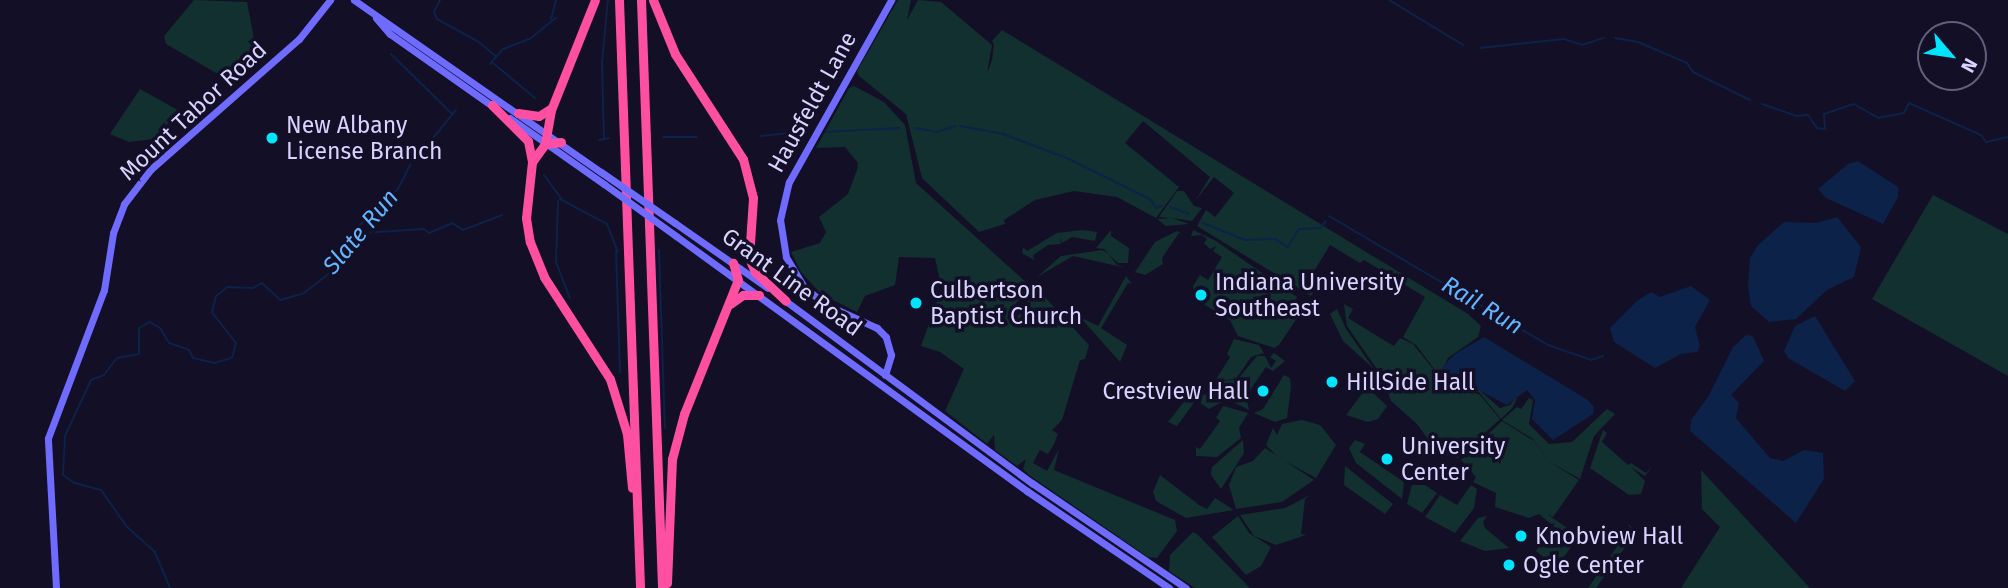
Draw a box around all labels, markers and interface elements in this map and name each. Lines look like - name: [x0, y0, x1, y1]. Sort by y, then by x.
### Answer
- north arrow: [1917, 21, 1987, 91]
- street label: Hausfeldt Lane: [762, 27, 862, 177]
- street label: Mount Tabor Road: [114, 36, 272, 186]
- text: N: [1956, 54, 1982, 77]
- place label: New Albany License Branch: [286, 111, 442, 165]
- marker: New Albany License Branch: [264, 130, 280, 146]
- water label: Slate Run: [317, 184, 405, 280]
- street label: Grant Line Road: [717, 222, 867, 342]
- place label: Indiana University Southeast: [1215, 268, 1404, 322]
- water label: Rail Run: [1436, 271, 1528, 341]
- place label: Culbertson Baptist Church: [930, 276, 1082, 330]
- marker: Indiana University Southeast: [1193, 287, 1209, 303]
- marker: Culbertson Baptist Church: [908, 295, 924, 311]
- place label: HillSide Hall: [1346, 368, 1474, 396]
- marker: HillSide Hall: [1324, 374, 1340, 390]
- place label: Crestview Hall: [1102, 377, 1249, 405]
- marker: Crestview Hall: [1255, 383, 1271, 399]
- place label: University Center: [1401, 432, 1505, 486]
- marker: University Center: [1379, 451, 1395, 467]
- place label: Knobview Hall: [1535, 522, 1683, 550]
- marker: Knobview Hall: [1513, 528, 1529, 544]
- place label: Ogle Center: [1523, 551, 1644, 579]
- marker: Ogle Center: [1501, 557, 1517, 573]

